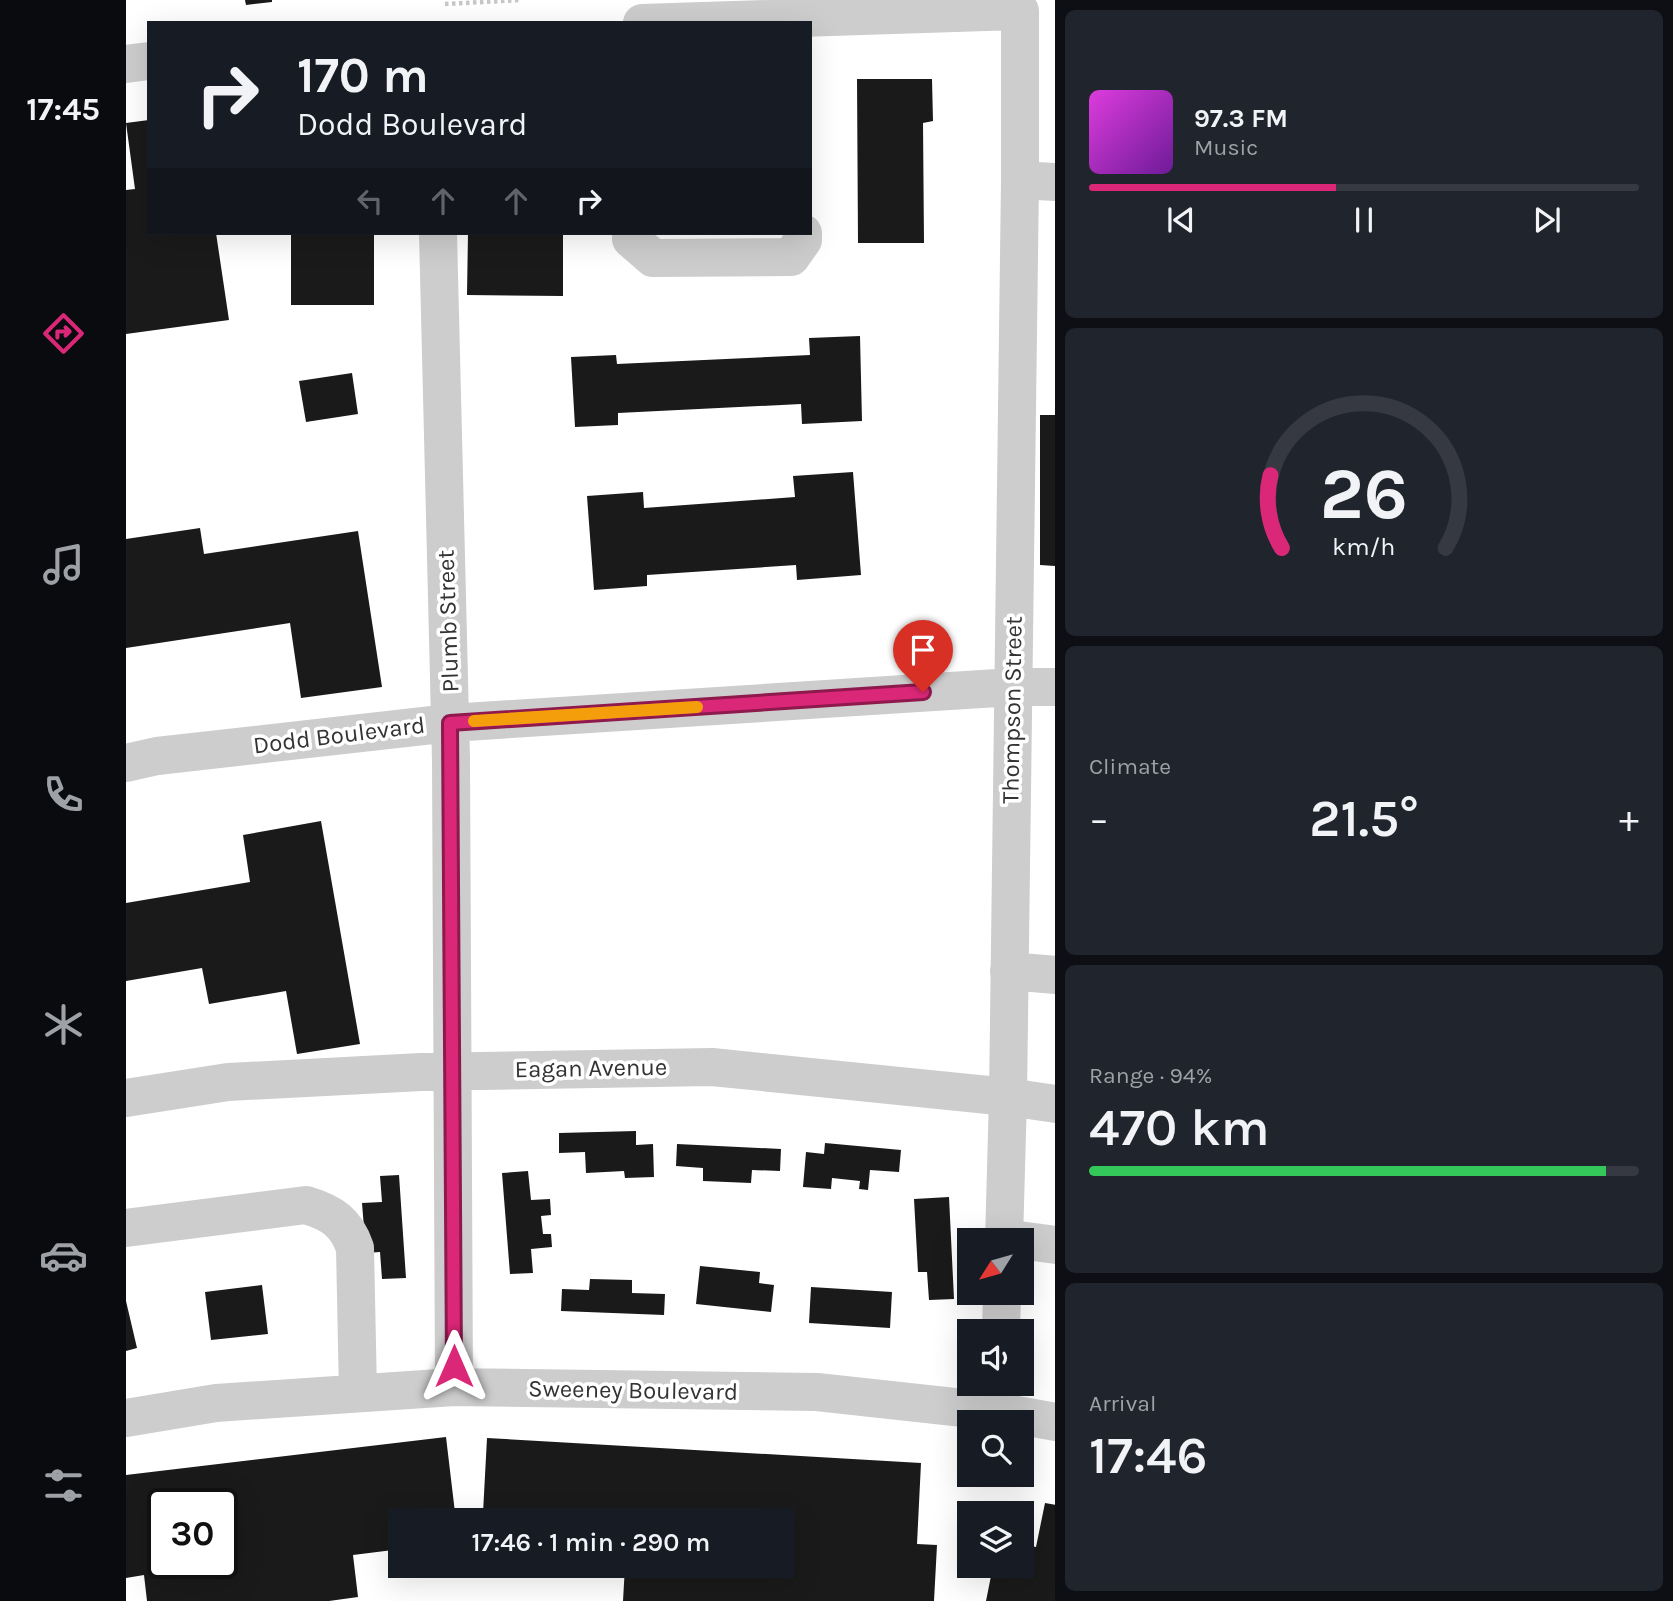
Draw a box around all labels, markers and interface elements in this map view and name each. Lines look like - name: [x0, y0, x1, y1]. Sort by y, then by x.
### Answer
- text: 170 m: [297, 47, 429, 104]
- icon: right: [182, 49, 273, 140]
- text: 17:45: [26, 91, 100, 128]
- text: 97.3 FM: [1194, 103, 1288, 134]
- text: Dodd Boulevard: [297, 106, 528, 143]
- text: Music: [1194, 134, 1258, 161]
- icon: left: [351, 182, 389, 220]
- icon: ahead: [424, 182, 462, 220]
- icon: ahead: [497, 182, 535, 220]
- icon: right: [570, 182, 608, 220]
- icon: previous: [1162, 201, 1200, 239]
- icon: pause: [1345, 201, 1383, 239]
- icon: next: [1528, 201, 1566, 239]
- icon: directions: [39, 309, 88, 358]
- text: 26: [1320, 452, 1408, 537]
- text: km/h: [1332, 532, 1396, 561]
- icon: music: [39, 540, 88, 589]
- street label: Plumb Street: [432, 549, 464, 693]
- street label: Thompson Street: [996, 616, 1028, 804]
- pin: [893, 620, 953, 692]
- icon: arrive: [904, 631, 942, 669]
- street label: Dodd Boulevard: [252, 711, 426, 759]
- text: Climate: [1089, 753, 1171, 780]
- icon: phone: [39, 770, 88, 819]
- text: 21.5°: [1309, 788, 1419, 849]
- text: −: [1089, 797, 1109, 842]
- text: +: [1619, 797, 1639, 842]
- icon: climate: [39, 1000, 88, 1049]
- street label: Eagan Avenue: [514, 1053, 668, 1083]
- text: Range · 94%: [1089, 1062, 1212, 1089]
- text: 470 km: [1089, 1097, 1270, 1158]
- north arrow: [957, 1228, 1034, 1306]
- map controls: [957, 1228, 1034, 1578]
- icon: car: [39, 1231, 88, 1280]
- button: sound: [957, 1319, 1034, 1396]
- position arrow: [417, 1329, 491, 1403]
- street label: Sweeney Boulevard: [528, 1374, 738, 1406]
- text: Arrival: [1089, 1390, 1156, 1417]
- button: search: [957, 1410, 1034, 1487]
- text: 17:46: [1089, 1425, 1208, 1486]
- icon: filters: [39, 1461, 88, 1510]
- speed limit sign: 30: [147, 1488, 238, 1579]
- button: layers: [957, 1501, 1034, 1578]
- text: 17:46 · 1 min · 290 m: [472, 1527, 710, 1558]

